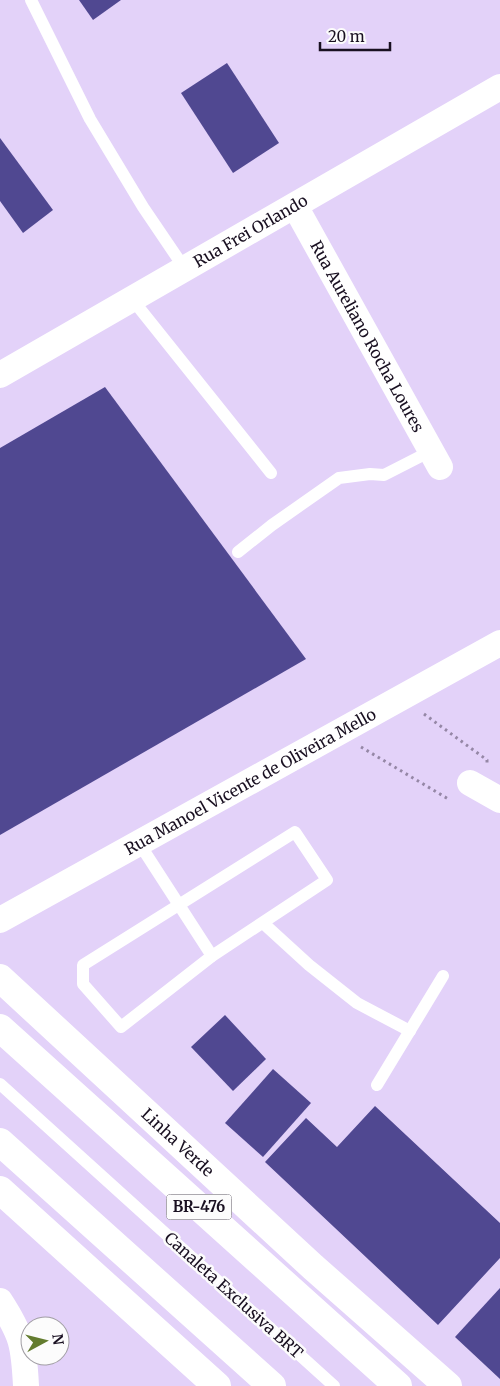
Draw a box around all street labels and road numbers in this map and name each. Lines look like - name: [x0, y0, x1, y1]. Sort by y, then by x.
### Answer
- street label: Rua Frei Orlando: [190, 190, 311, 271]
- street label: Rua Aureliano Rocha Loures: [306, 237, 429, 436]
- street label: Rua Manoel Vicente de Oliveira Mello: [121, 704, 379, 859]
- street label: Linha Verde: [137, 1104, 218, 1181]
- road number: BR-476: [166, 1194, 232, 1220]
- street label: Canaleta Exclusiva BRT: [161, 1228, 307, 1362]

